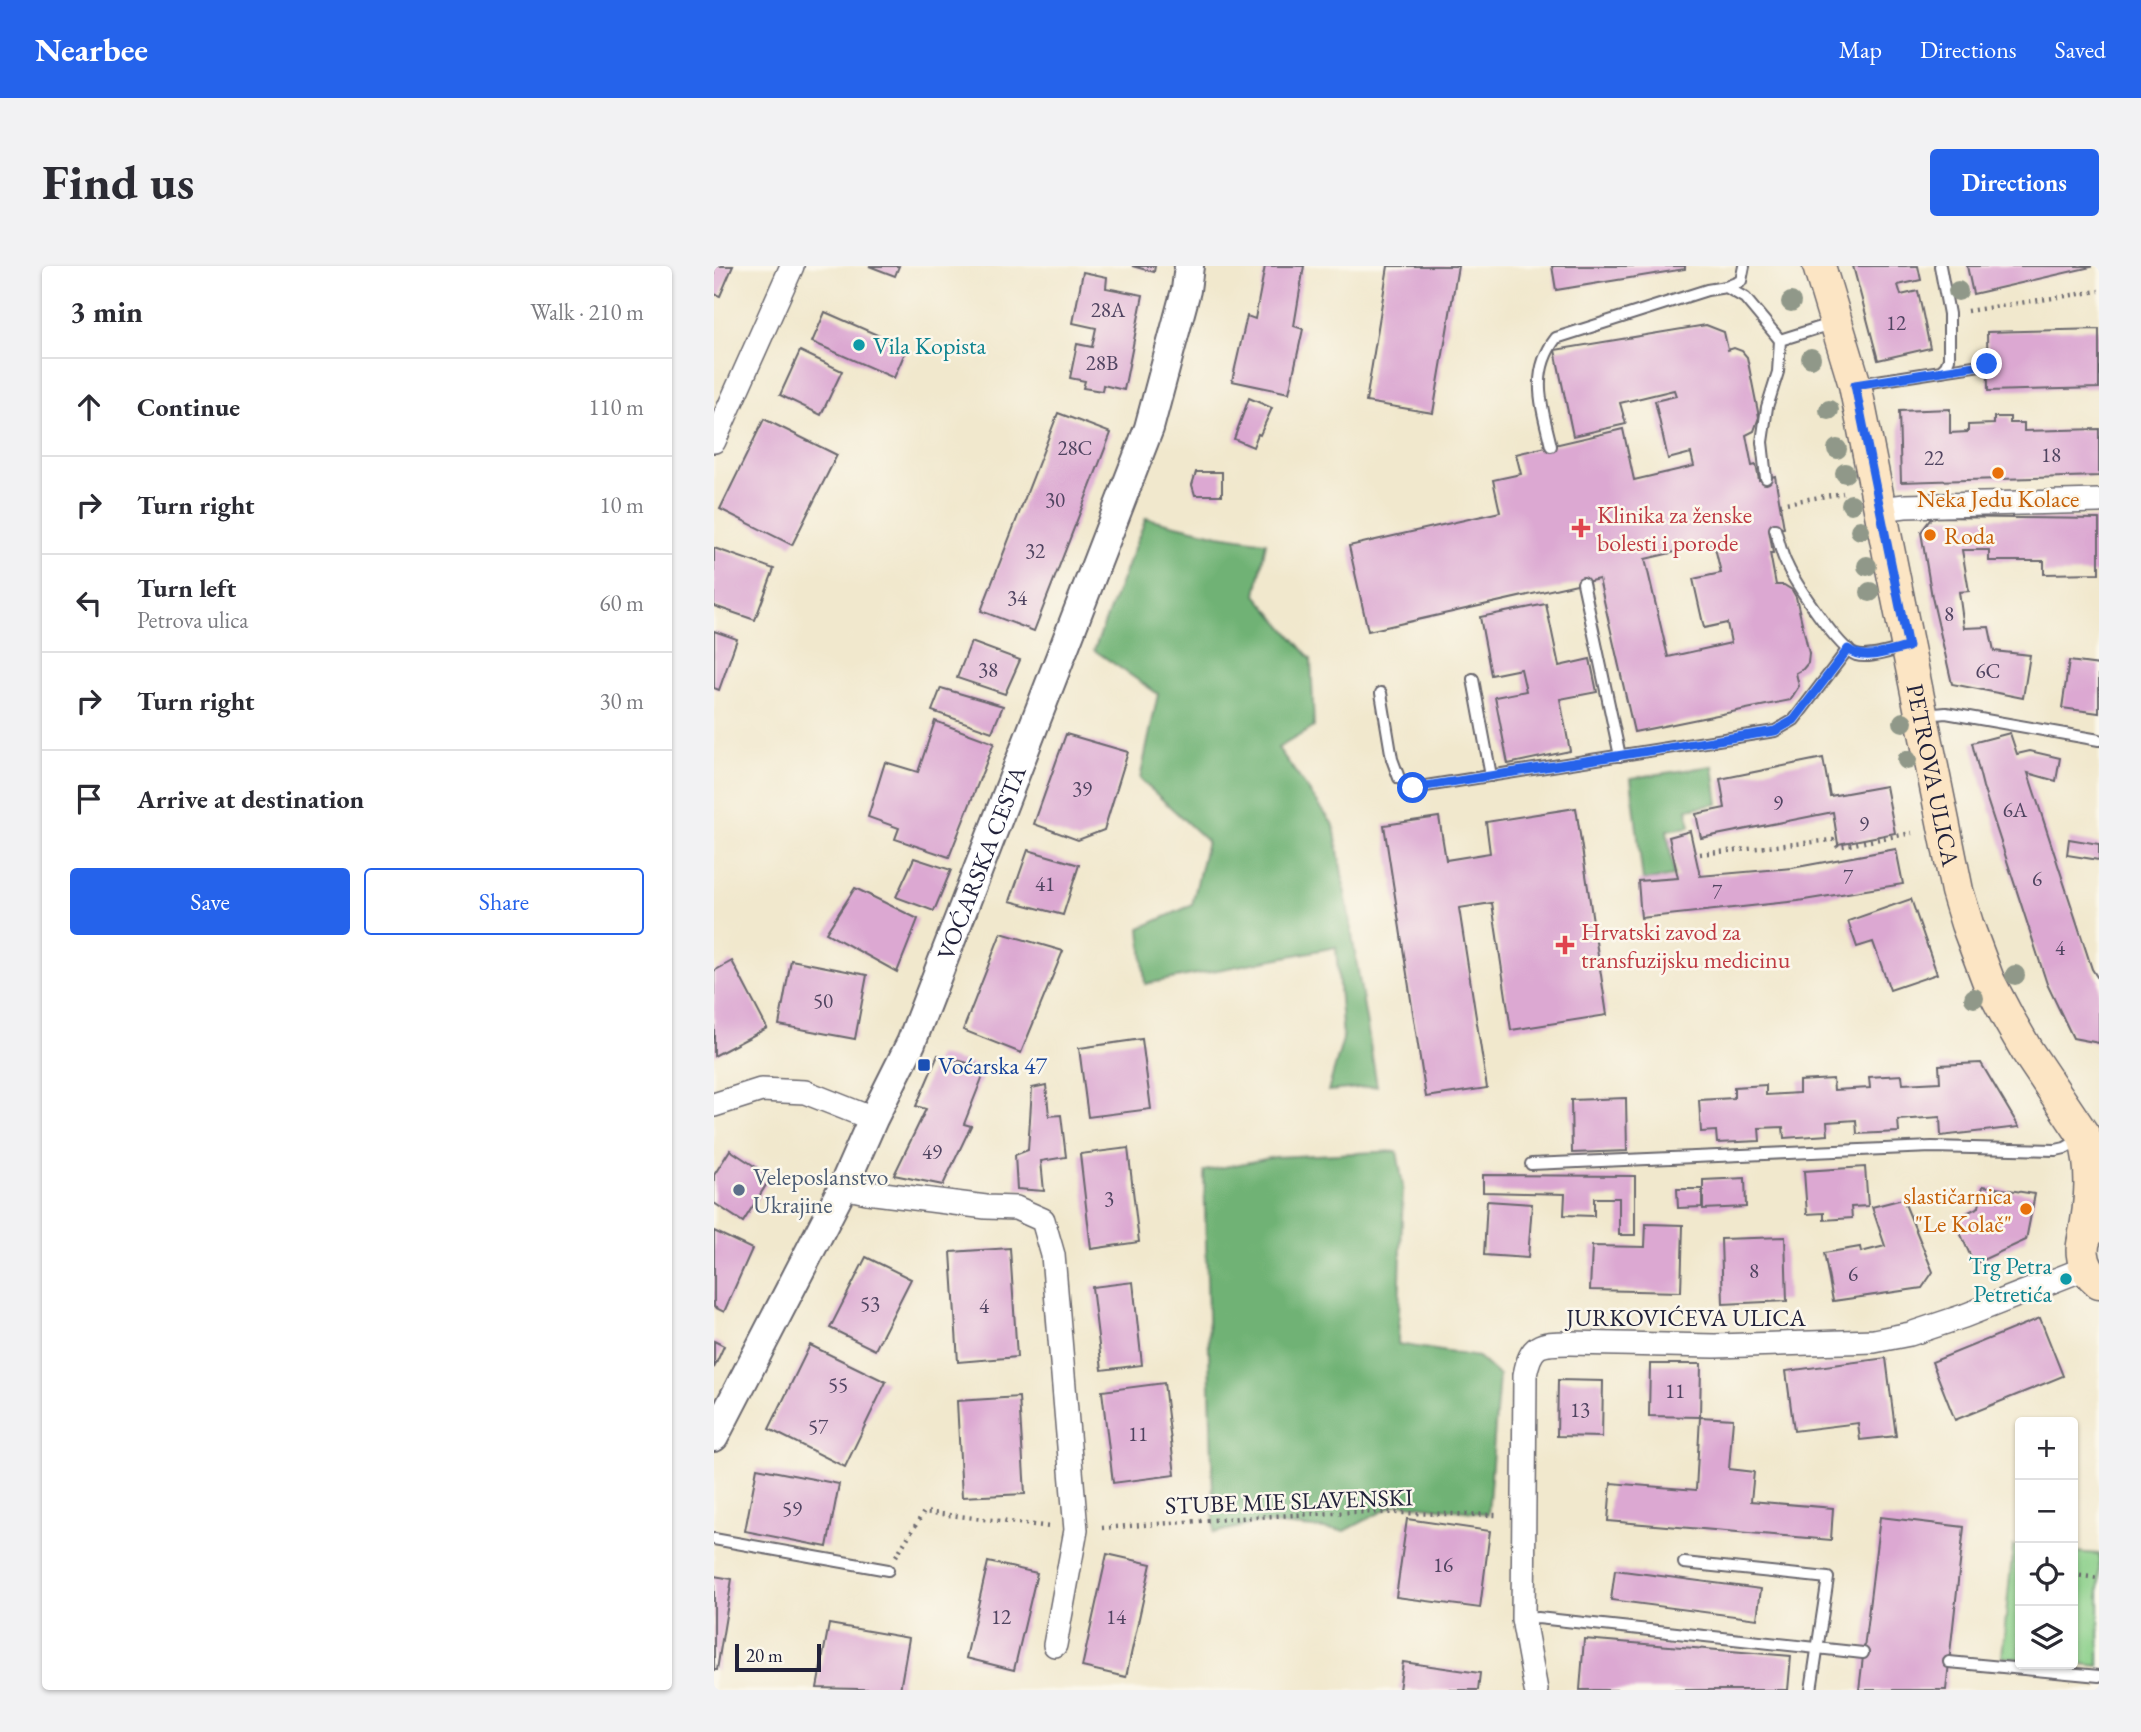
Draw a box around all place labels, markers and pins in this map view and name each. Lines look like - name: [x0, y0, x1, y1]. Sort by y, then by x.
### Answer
- place label: Vila Kopista: [873, 330, 987, 361]
- marker: Vila Kopista: [851, 337, 867, 353]
- marker: Neka Jedu Kolace: [1990, 465, 2006, 481]
- place label: Neka Jedu Kolace: [1917, 483, 2079, 514]
- place label: Klinika za ženske bolesti i porode: [1597, 499, 1752, 558]
- marker: Klinika za ženske bolesti i porode: [1571, 518, 1591, 538]
- place label: Roda: [1944, 520, 1995, 551]
- marker: Roda: [1922, 527, 1938, 543]
- place label: Hrvatski zavod za transfuzijsku medicinu: [1581, 916, 1791, 975]
- marker: Hrvatski zavod za transfuzijsku medicinu: [1555, 935, 1575, 955]
- place label: Voćarska 47: [938, 1050, 1048, 1081]
- marker: Voćarska 47: [916, 1057, 932, 1073]
- place label: Veleposlanstvo Ukrajine: [753, 1161, 889, 1220]
- place label: slastičarnica "Le Kolač": [1903, 1180, 2012, 1239]
- marker: Veleposlanstvo Ukrajine: [731, 1182, 747, 1198]
- marker: slastičarnica "Le Kolač": [2018, 1201, 2034, 1217]
- place label: Trg Petra Petretića: [1969, 1250, 2052, 1309]
- marker: Trg Petra Petretića: [2058, 1271, 2074, 1287]

